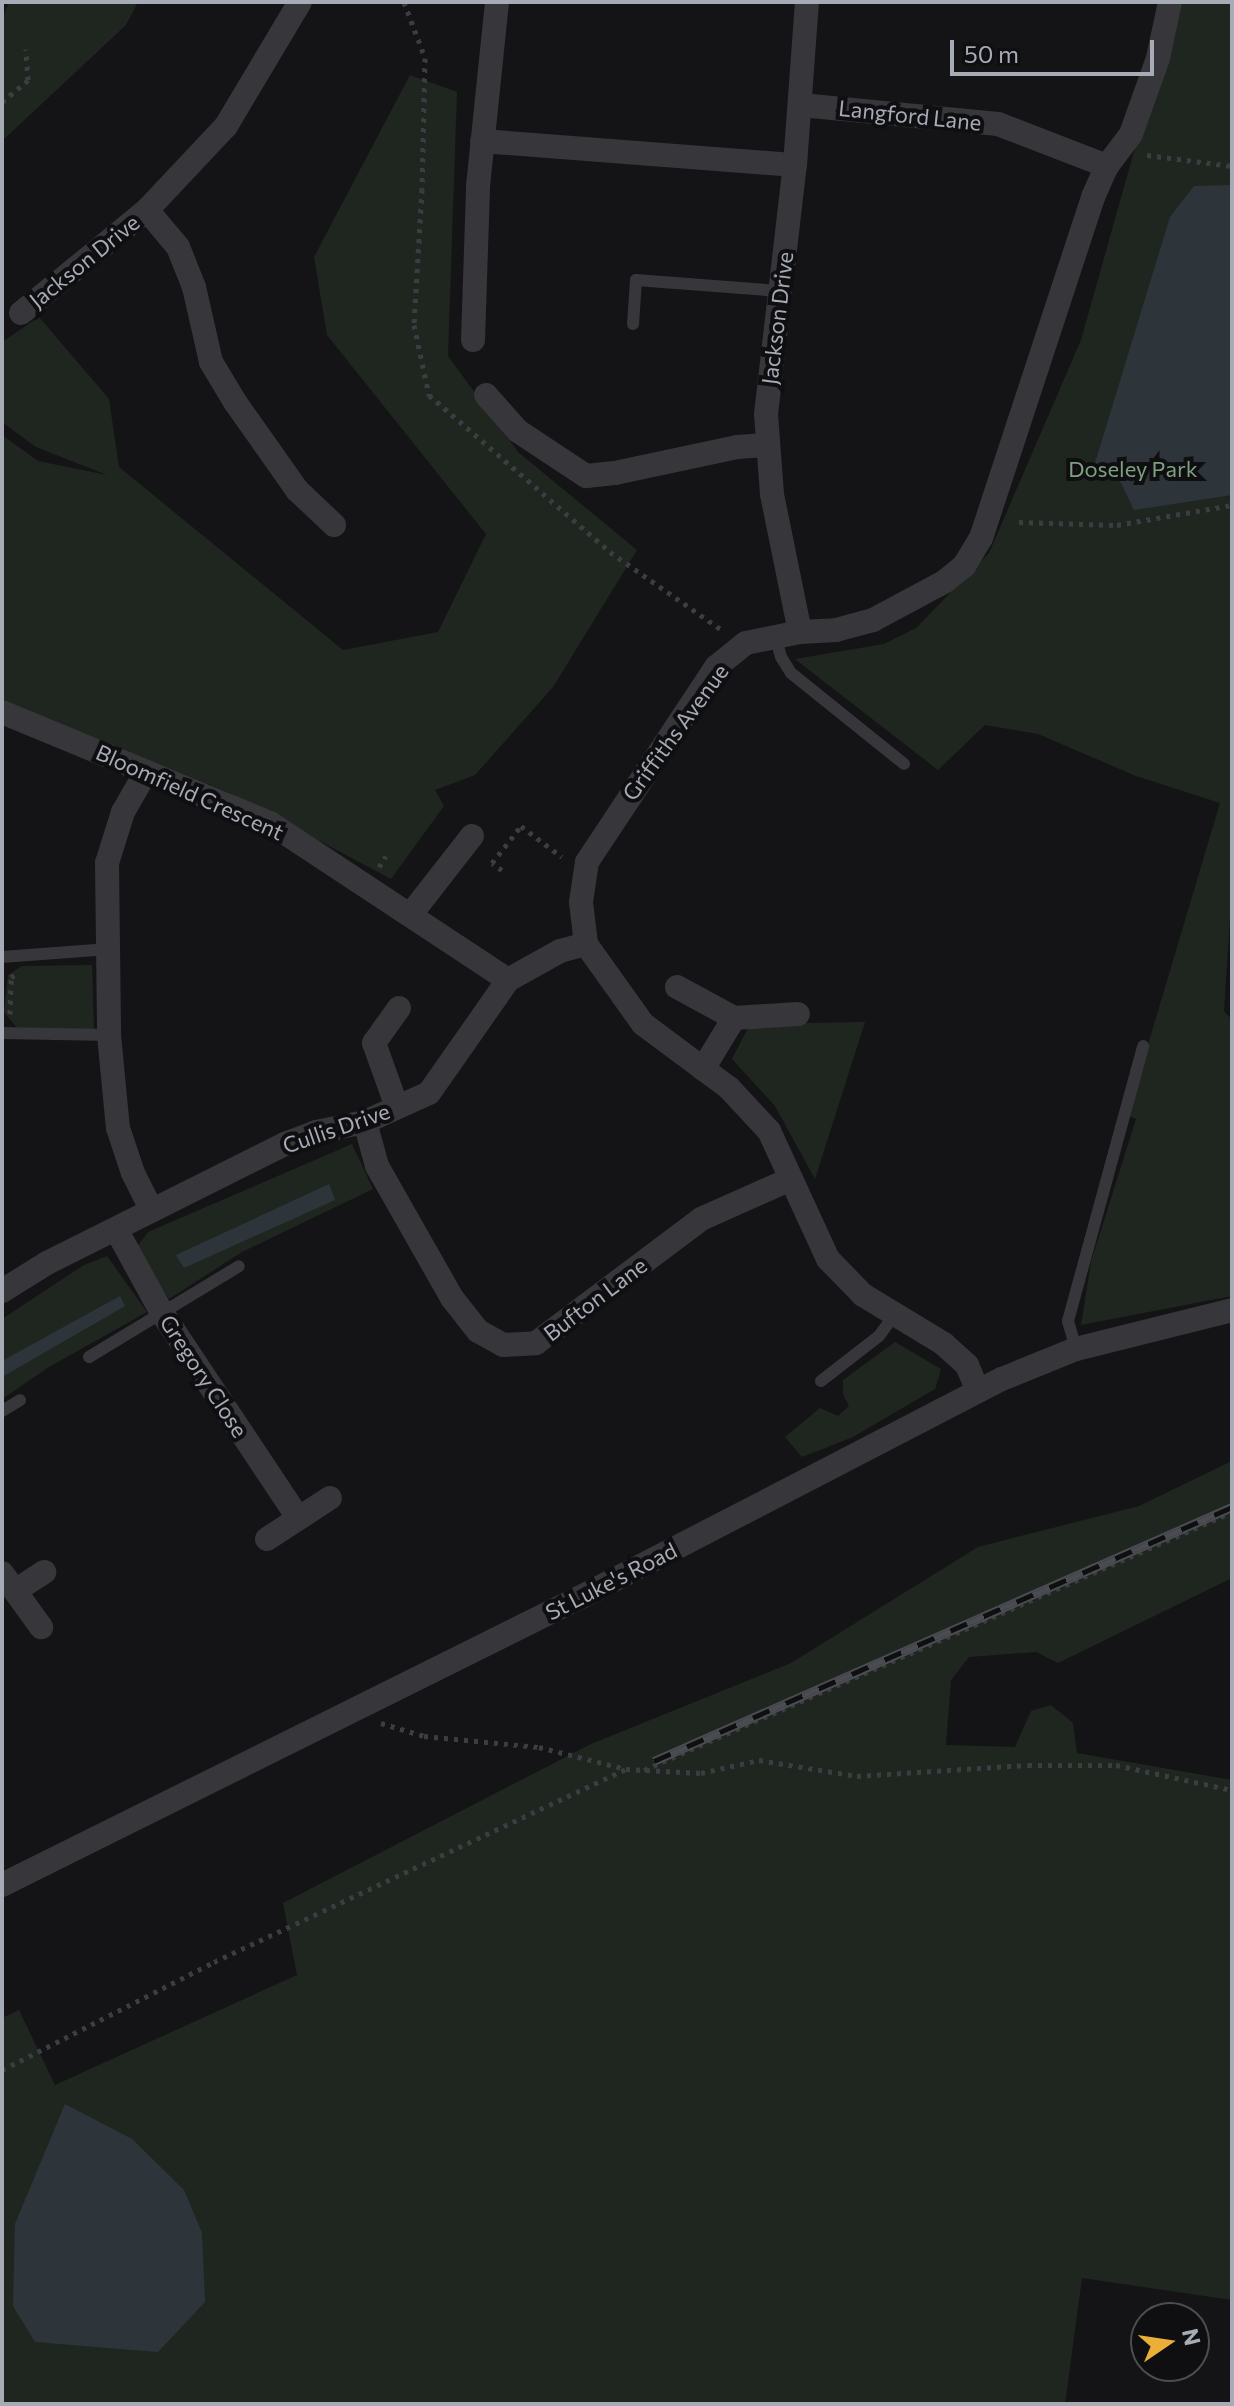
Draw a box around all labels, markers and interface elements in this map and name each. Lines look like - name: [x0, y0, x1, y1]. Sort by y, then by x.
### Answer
- scale bar: [954, 24, 1158, 74]
- text: 50 m: [964, 39, 1019, 68]
- street label: Langford Lane: [837, 94, 983, 136]
- street label: Jackson Drive: [24, 209, 144, 313]
- street label: Jackson Drive: [756, 250, 798, 386]
- park label: Doseley Park: [1068, 456, 1198, 482]
- street label: Griffiths Avenue: [617, 659, 733, 805]
- street label: Bloomfield Crescent: [92, 739, 288, 845]
- street label: Cullis Drive: [279, 1097, 393, 1159]
- street label: Bufton Lane: [538, 1252, 652, 1346]
- street label: Gregory Close: [155, 1310, 253, 1442]
- street label: St Luke's Road: [541, 1537, 681, 1625]
- north arrow: [1130, 2302, 1210, 2382]
- text: N: [1177, 2326, 1207, 2348]

